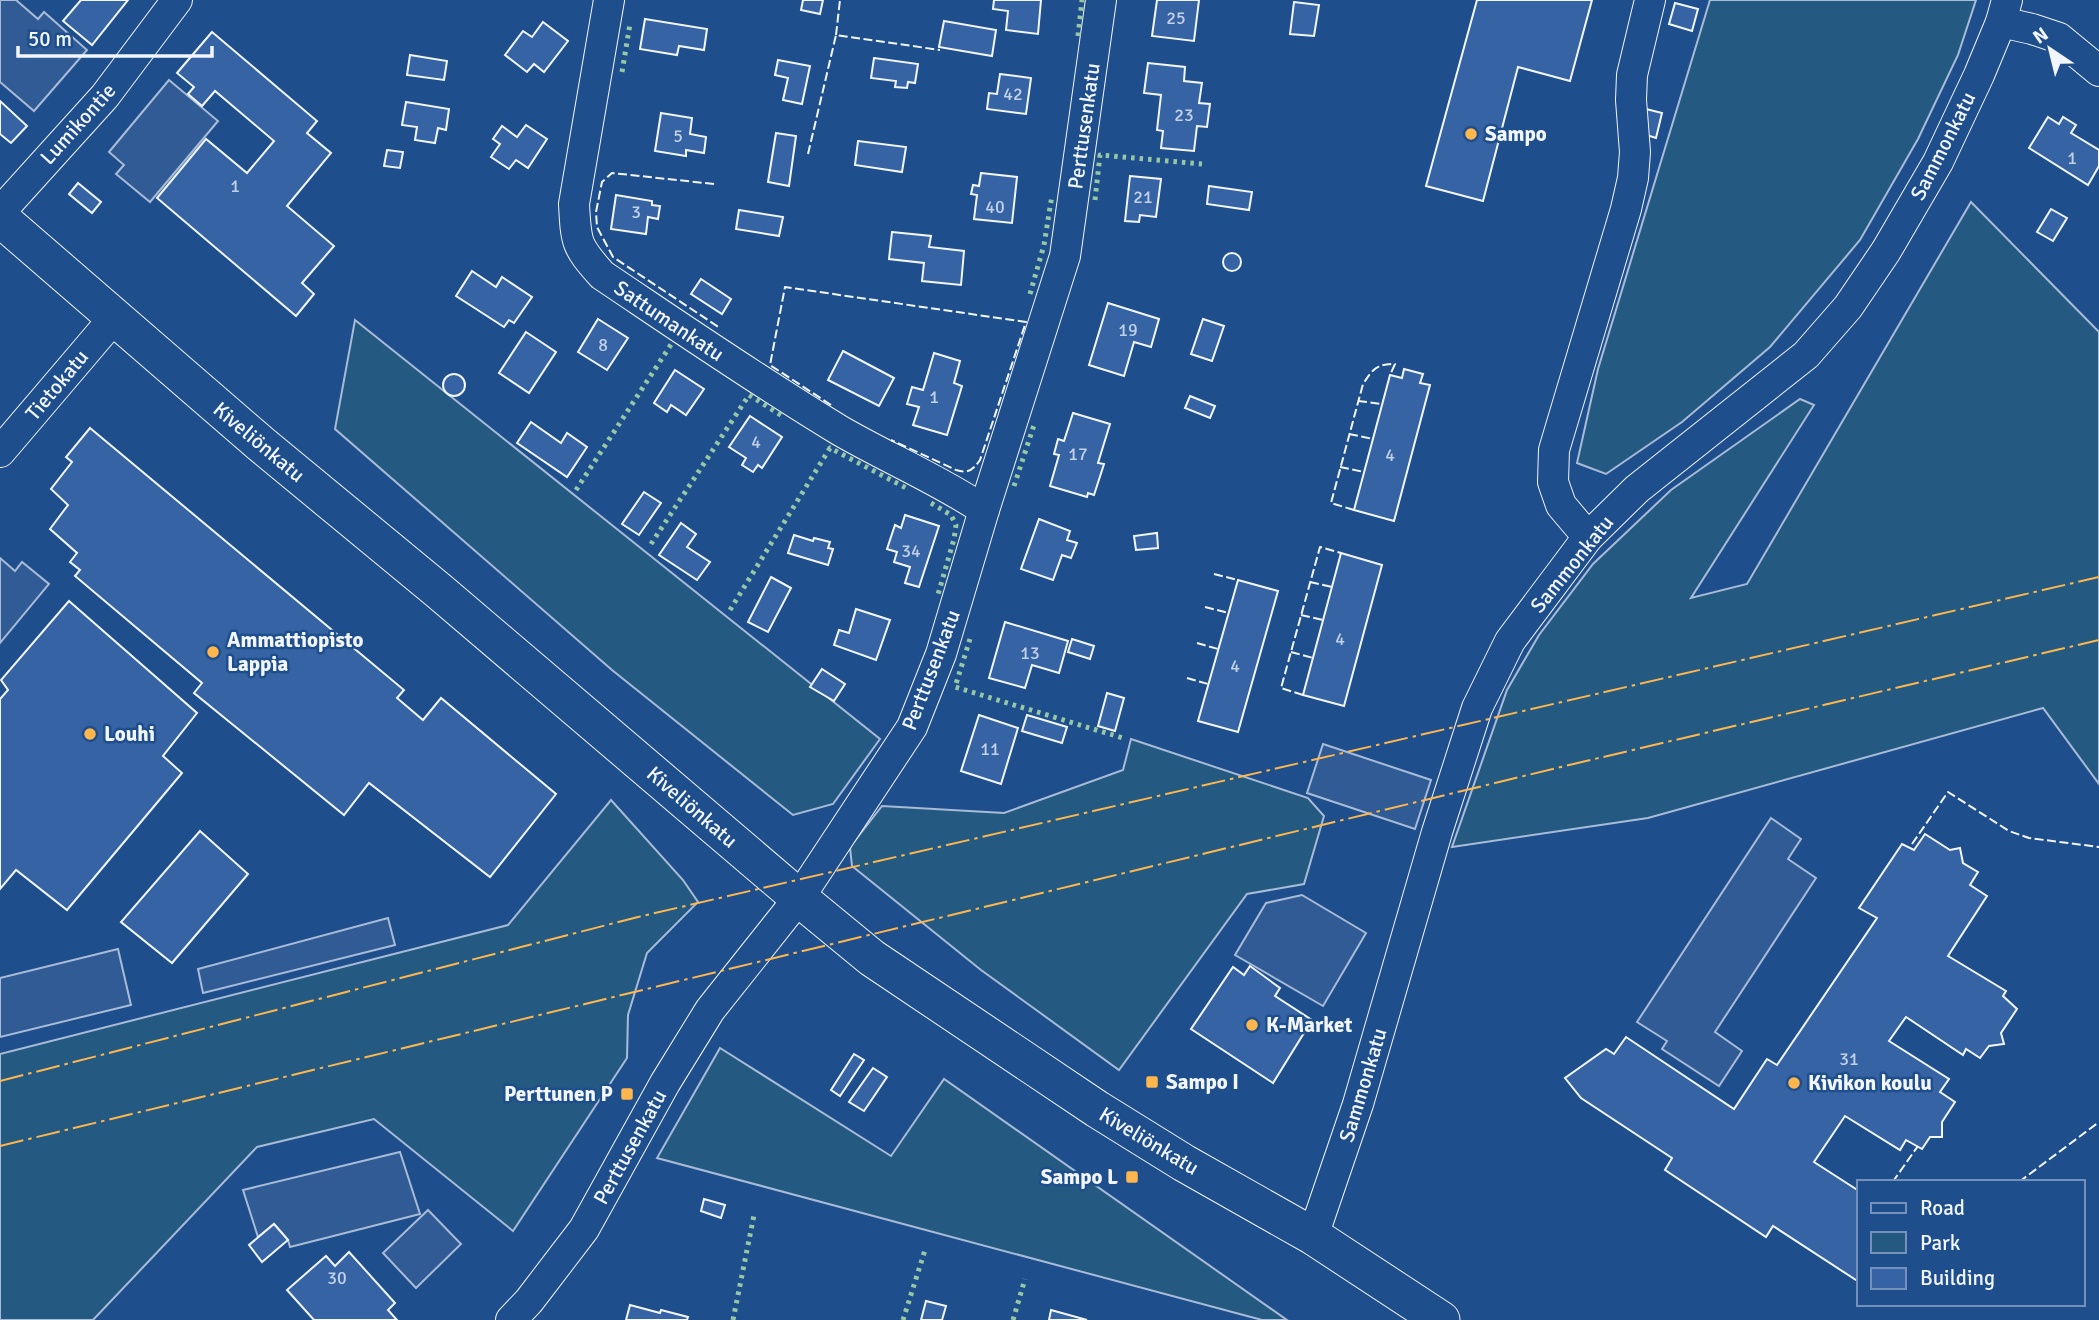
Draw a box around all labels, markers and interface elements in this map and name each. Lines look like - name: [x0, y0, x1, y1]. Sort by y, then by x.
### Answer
- house number: 25: [1166, 7, 1186, 29]
- scale bar: [18, 14, 212, 58]
- north arrow: [2015, 14, 2085, 84]
- text: N: [2029, 22, 2053, 50]
- text: 50 m: [28, 26, 72, 52]
- street label: Perttusenkatu: [1062, 61, 1106, 191]
- street label: Lumikontie: [35, 78, 121, 170]
- house number: 42: [1003, 83, 1023, 105]
- street label: Sammonkatu: [1905, 88, 1981, 204]
- house number: 23: [1174, 104, 1194, 126]
- place label: Sampo: [1485, 121, 1547, 147]
- house number: 5: [673, 125, 683, 147]
- marker: Sampo: [1463, 126, 1479, 142]
- house number: 1: [2067, 147, 2077, 169]
- house number: 1: [230, 175, 240, 197]
- house number: 21: [1133, 186, 1153, 208]
- house number: 40: [985, 196, 1005, 218]
- house number: 3: [631, 201, 641, 223]
- street label: Sattumankatu: [609, 275, 729, 367]
- house number: 19: [1118, 319, 1138, 341]
- house number: 8: [598, 334, 608, 356]
- street label: Tietokatu: [20, 344, 94, 426]
- house number: 1: [929, 386, 939, 408]
- street label: Kiveliönkatu: [208, 396, 310, 488]
- house number: 4: [751, 431, 761, 453]
- house number: 17: [1068, 443, 1088, 465]
- house number: 4: [1385, 444, 1395, 466]
- street label: Sammonkatu: [1525, 510, 1619, 618]
- house number: 34: [901, 540, 921, 562]
- street label: Perttusenkatu: [896, 606, 966, 734]
- place label: Ammattiopisto Lappia: [227, 627, 364, 677]
- house number: 4: [1335, 628, 1345, 650]
- house number: 13: [1020, 642, 1040, 664]
- marker: Ammattiopisto Lappia: [205, 644, 221, 660]
- house number: 4: [1230, 655, 1240, 677]
- place label: Louhi: [104, 721, 155, 747]
- marker: Louhi: [82, 726, 98, 742]
- house number: 11: [980, 738, 1000, 760]
- street label: Kiveliönkatu: [641, 761, 743, 853]
- place label: K-Market: [1266, 1012, 1352, 1038]
- marker: K-Market: [1244, 1017, 1260, 1033]
- street label: Sammonkatu: [1333, 1025, 1393, 1145]
- house number: 31: [1839, 1048, 1859, 1070]
- place label: Sampo I: [1166, 1069, 1239, 1095]
- place label: Kivikon koulu: [1808, 1070, 1932, 1096]
- marker: Sampo I: [1144, 1074, 1160, 1090]
- marker: Kivikon koulu: [1786, 1075, 1802, 1091]
- place label: Perttunen P: [504, 1081, 613, 1107]
- street label: Perttusenkatu: [588, 1085, 672, 1209]
- marker: Perttunen P: [619, 1086, 635, 1102]
- street label: Kiveliönkatu: [1094, 1101, 1204, 1181]
- place label: Sampo L: [1041, 1164, 1118, 1190]
- marker: Sampo L: [1124, 1169, 1140, 1185]
- legend: [1857, 1180, 2085, 1306]
- text: Road: [1920, 1195, 1965, 1221]
- text: Park: [1920, 1230, 1961, 1256]
- text: Building: [1920, 1265, 1995, 1291]
- house number: 30: [327, 1267, 347, 1289]

